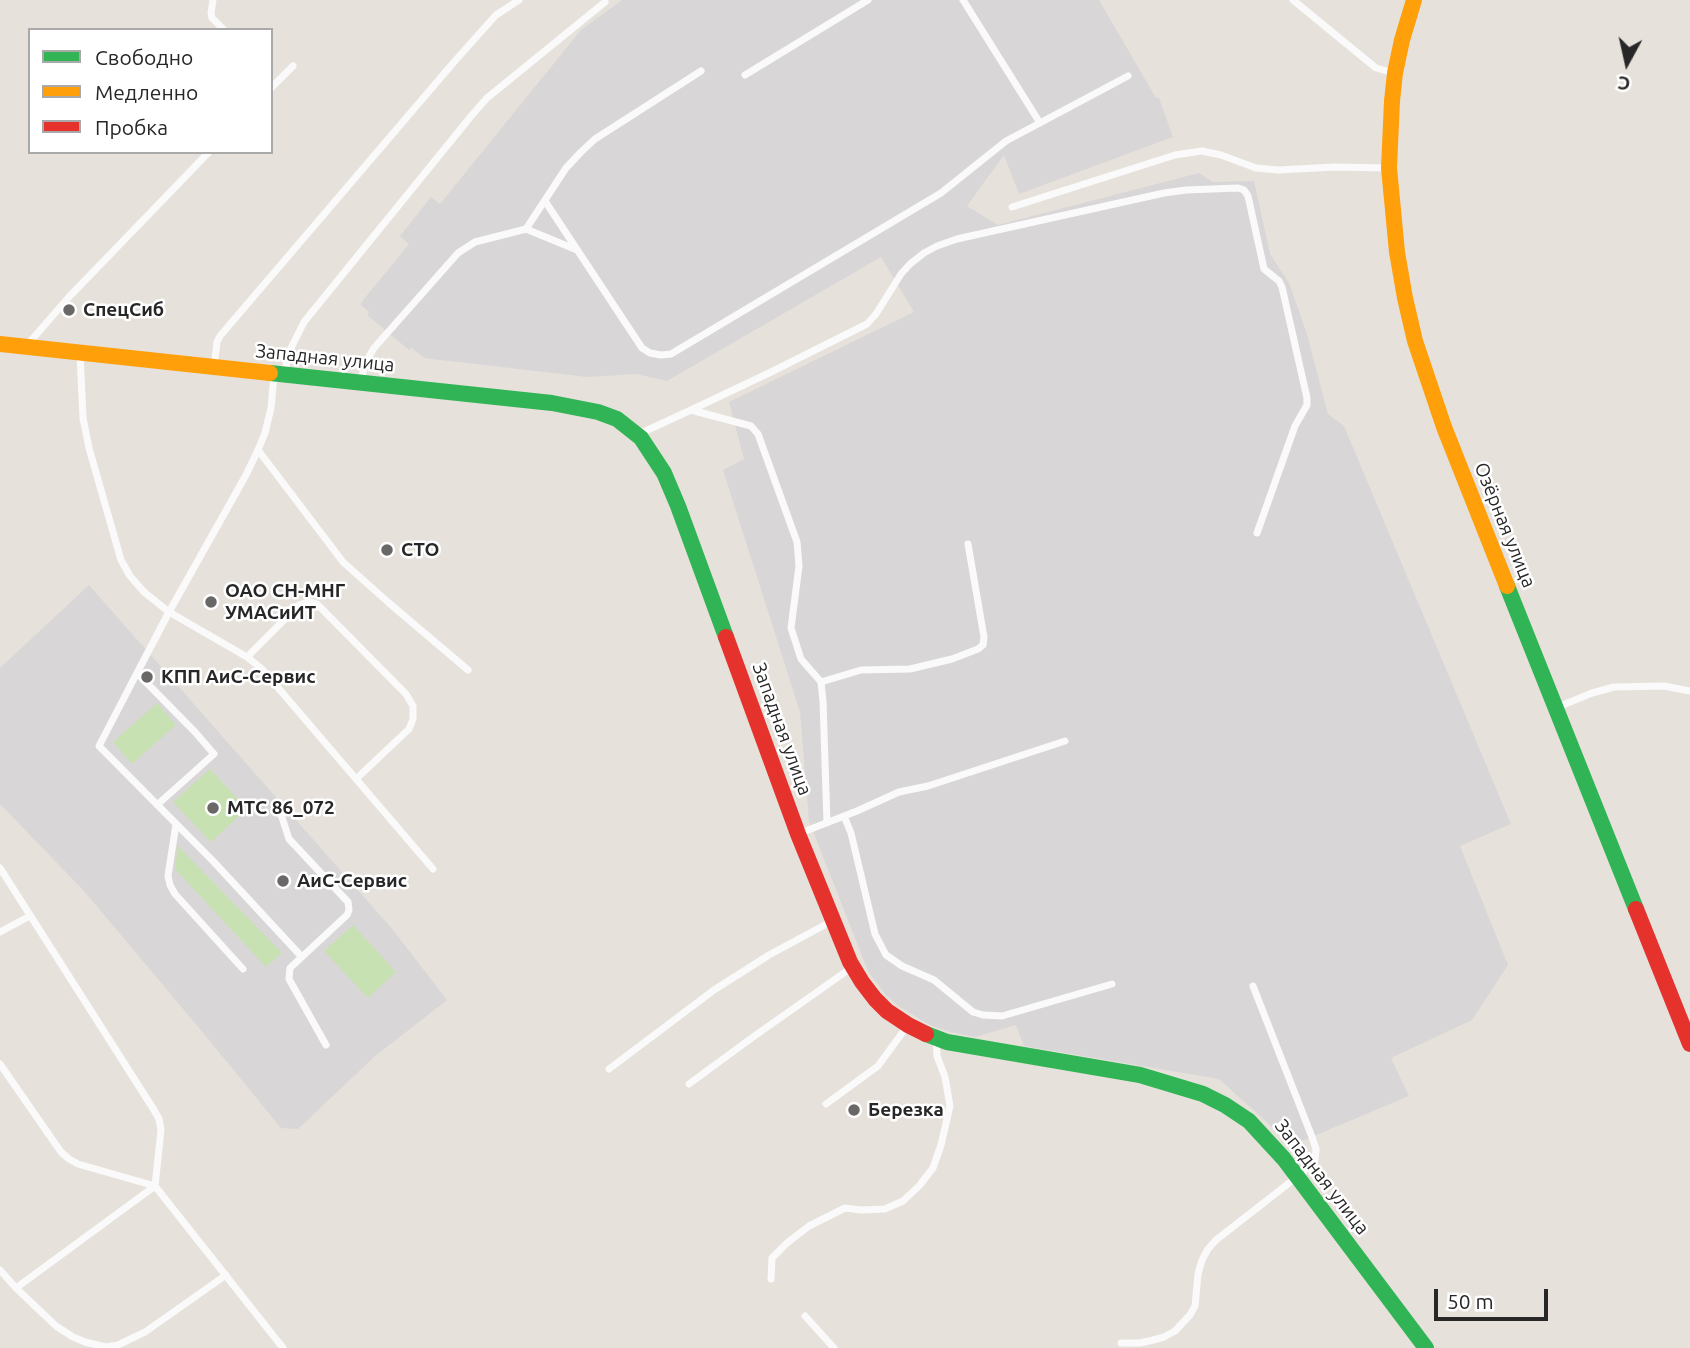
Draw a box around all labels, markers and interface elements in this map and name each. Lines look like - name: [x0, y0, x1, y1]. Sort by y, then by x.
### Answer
- legend: [28, 28, 273, 154]
- north arrow: [1592, 28, 1662, 98]
- text: Свободно: [95, 45, 193, 69]
- text: С: [1617, 72, 1632, 96]
- text: Медленно: [95, 80, 198, 104]
- text: Пробка: [95, 115, 168, 139]
- place label: СпецСиб: [83, 299, 164, 321]
- marker: СпецСиб: [61, 302, 77, 318]
- street label: Западная улица: [254, 339, 396, 377]
- street label: Озёрная улица: [1470, 459, 1540, 591]
- place label: СТО: [401, 539, 439, 561]
- marker: СТО: [379, 542, 395, 558]
- place label: ОАО СН-МНГ УМАСиИТ: [225, 580, 346, 624]
- marker: ОАО СН-МНГ УМАСиИТ: [203, 594, 219, 610]
- street label: Западная улица: [747, 659, 817, 799]
- place label: КПП АиС-Сервис: [161, 666, 316, 688]
- marker: КПП АиС-Сервис: [139, 669, 155, 685]
- place label: МТС 86_072: [227, 797, 335, 819]
- marker: МТС 86_072: [205, 800, 221, 816]
- place label: АиС-Сервис: [297, 870, 407, 892]
- marker: АиС-Сервис: [275, 873, 291, 889]
- place label: Березка: [868, 1099, 944, 1121]
- marker: Березка: [846, 1102, 862, 1118]
- street label: Западная улица: [1270, 1115, 1374, 1239]
- scale bar: [1438, 1274, 1552, 1318]
- text: 50 m: [1447, 1289, 1494, 1313]

